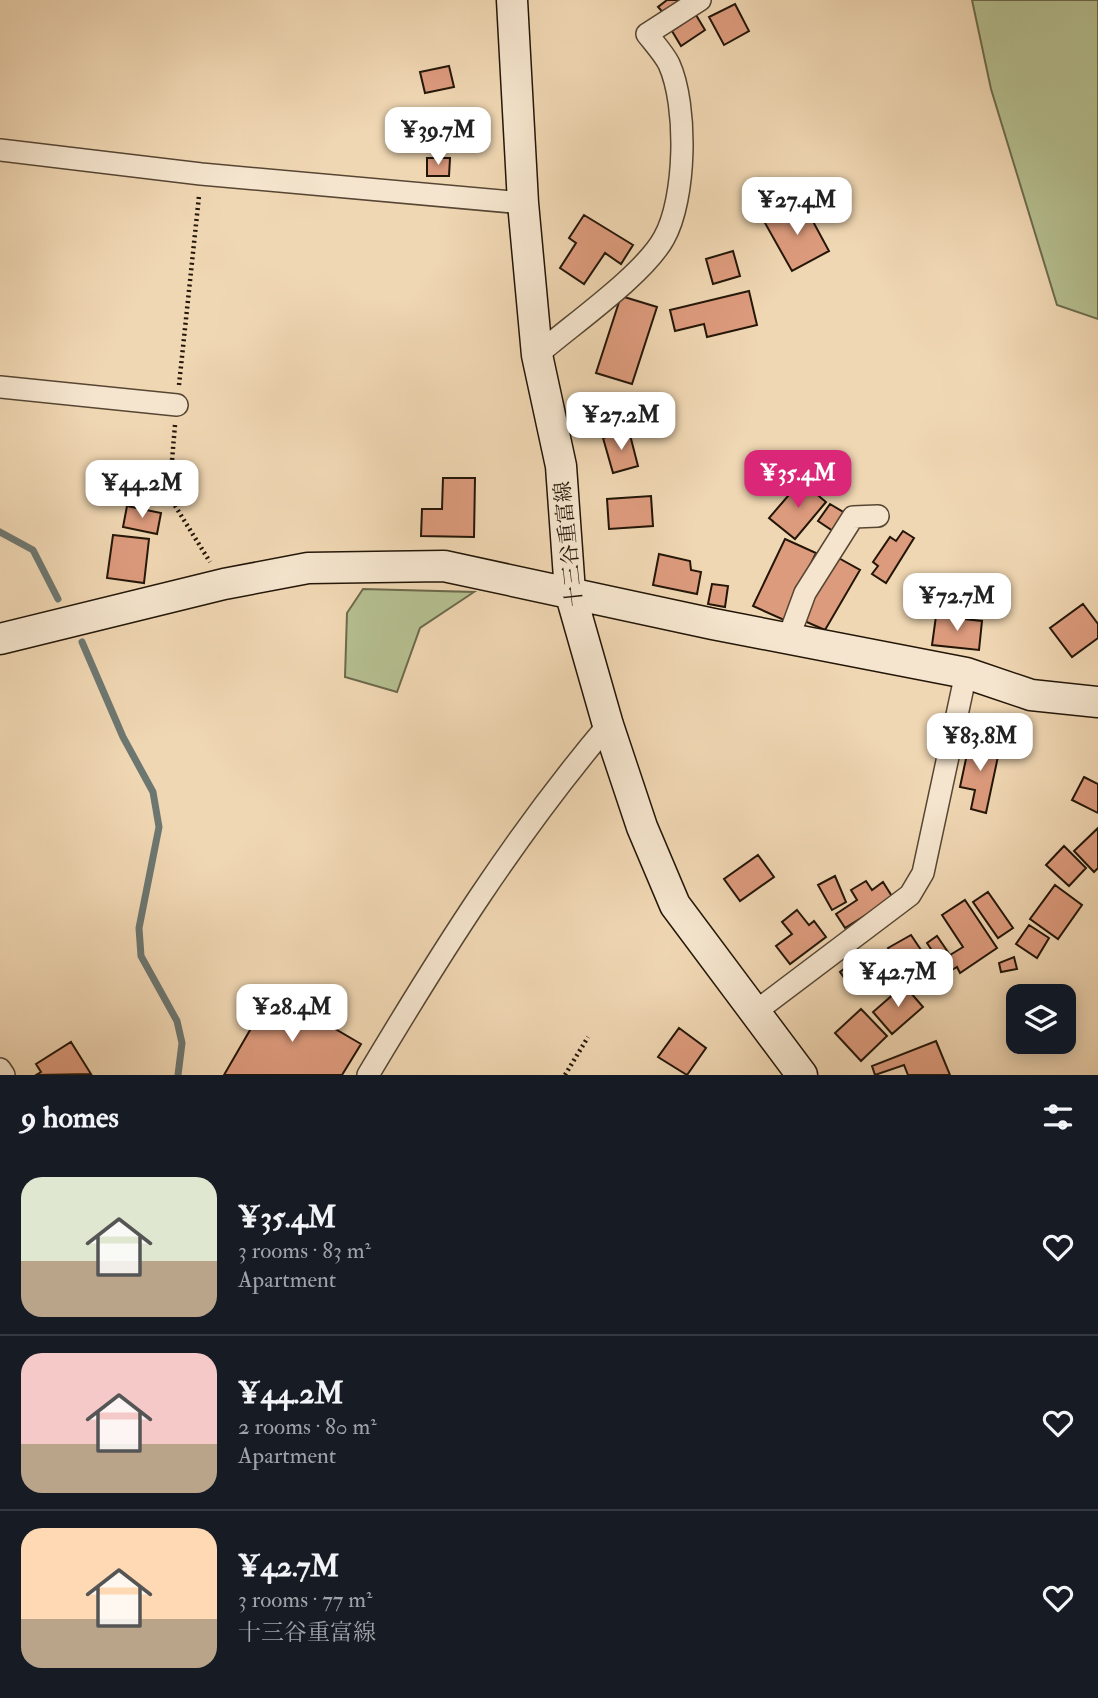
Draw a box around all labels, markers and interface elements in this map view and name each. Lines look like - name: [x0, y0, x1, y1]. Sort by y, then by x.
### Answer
- pin: ¥39.7M: [381, 108, 495, 167]
- text: ¥39.7M: [401, 115, 475, 144]
- pin: ¥27.4M: [740, 177, 854, 237]
- text: ¥27.4M: [758, 185, 836, 214]
- pin: ¥27.2M: [564, 392, 678, 452]
- text: ¥27.2M: [582, 400, 660, 429]
- pin: ¥35.4M: [741, 450, 855, 510]
- text: ¥35.4M: [760, 458, 836, 487]
- pin: ¥44.2M: [85, 461, 199, 520]
- text: ¥44.2M: [102, 468, 182, 497]
- street label: 十三谷重富線: [549, 480, 589, 608]
- pin: ¥72.7M: [900, 574, 1014, 633]
- text: ¥72.7M: [919, 581, 995, 610]
- pin: ¥83.8M: [923, 714, 1037, 773]
- text: ¥83.8M: [943, 721, 1017, 750]
- pin: ¥42.7M: [841, 950, 955, 1009]
- text: ¥42.7M: [859, 957, 937, 986]
- pin: ¥28.4M: [235, 984, 349, 1044]
- map controls: [1006, 984, 1076, 1054]
- button: layers: [1006, 984, 1076, 1054]
- text: ¥28.4M: [252, 992, 332, 1021]
- icon: filters: [1039, 1098, 1077, 1136]
- text: 9 homes: [21, 1099, 119, 1136]
- text: ¥35.4M: [238, 1199, 336, 1236]
- icon: home: [77, 1205, 161, 1289]
- icon: heart: [1039, 1228, 1077, 1266]
- text: 3 rooms · 83 m²: [238, 1236, 371, 1265]
- text: Apartment: [238, 1265, 336, 1294]
- text: ¥44.2M: [238, 1375, 344, 1412]
- icon: home: [77, 1381, 161, 1465]
- icon: heart: [1039, 1404, 1077, 1442]
- text: 2 rooms · 80 m²: [238, 1412, 377, 1441]
- text: Apartment: [238, 1441, 336, 1470]
- text: ¥42.7M: [238, 1548, 339, 1585]
- icon: home: [77, 1556, 161, 1640]
- icon: heart: [1039, 1579, 1077, 1617]
- text: 3 rooms · 77 m²: [238, 1585, 373, 1614]
- text: 十三谷重富線: [238, 1618, 376, 1647]

